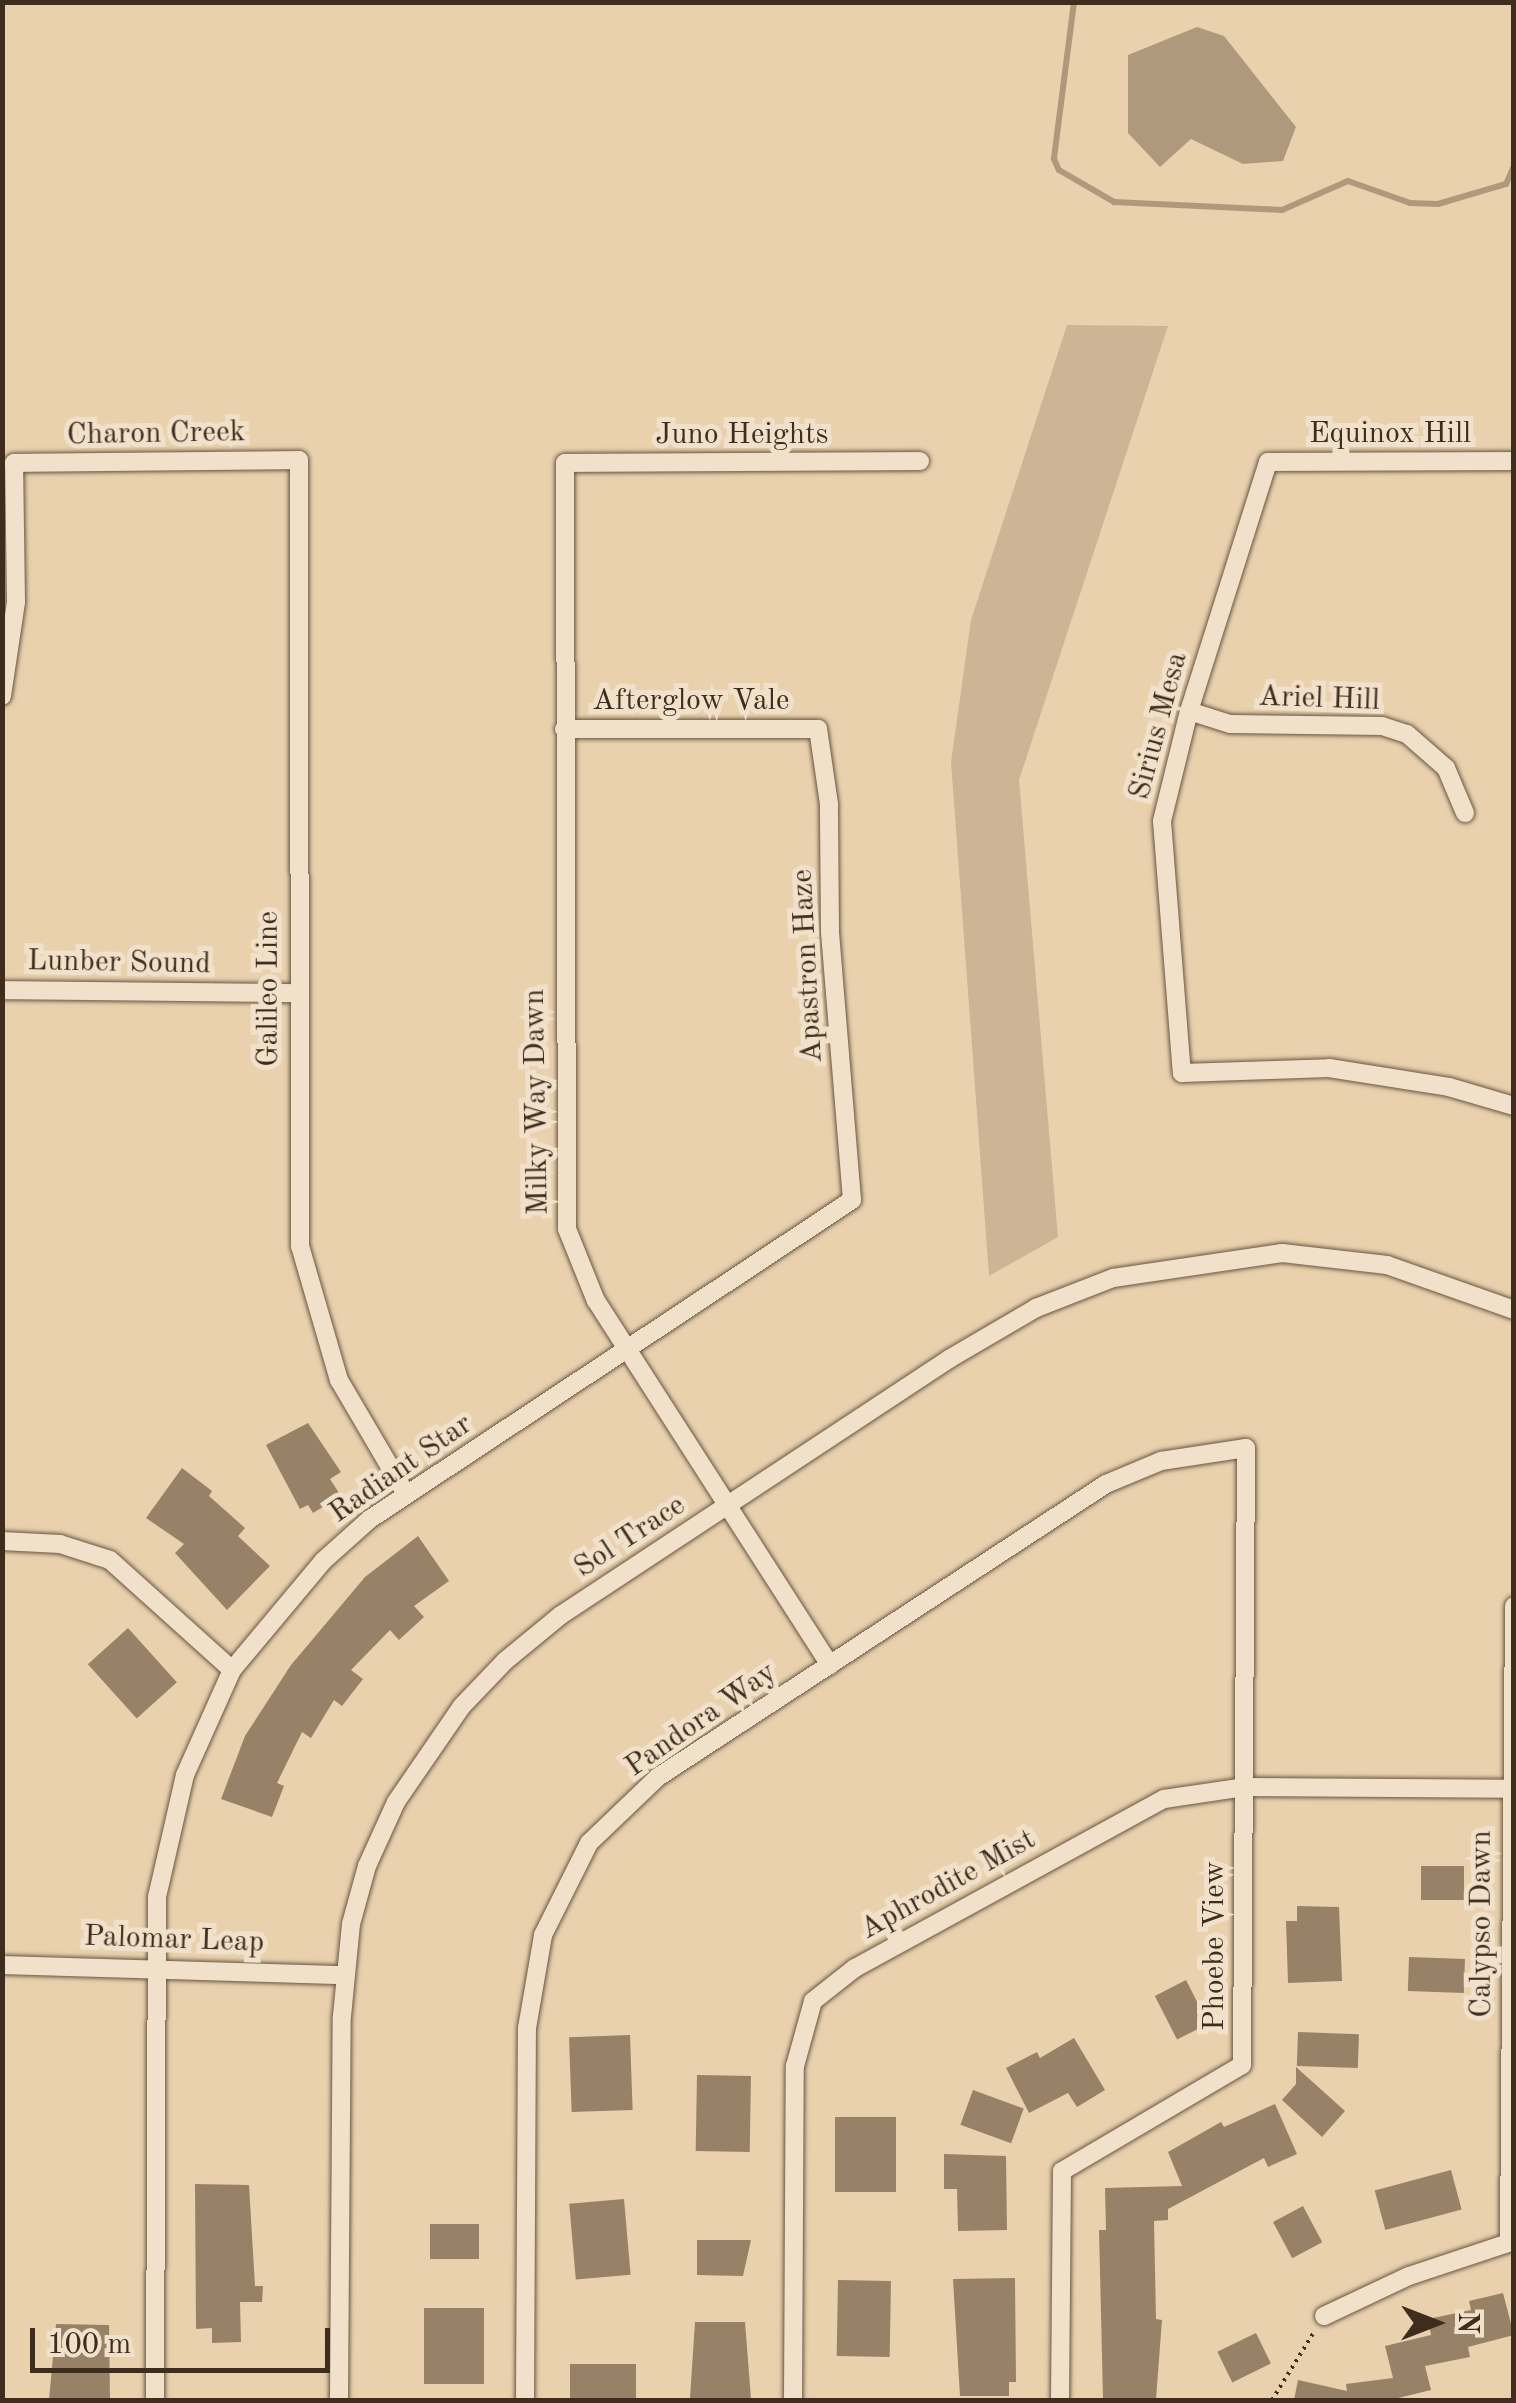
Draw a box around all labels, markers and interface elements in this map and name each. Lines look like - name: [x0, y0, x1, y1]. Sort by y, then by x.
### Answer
- street label: Charon Creek: [66, 414, 246, 454]
- street label: Equinox Hill: [1309, 416, 1471, 452]
- street label: Juno Heights: [655, 417, 829, 453]
- street label: Sirius Mesa: [1122, 648, 1196, 804]
- street label: Ariel Hill: [1258, 679, 1380, 719]
- street label: Afterglow Vale: [592, 683, 790, 719]
- street label: Apastron Haze: [785, 868, 831, 1064]
- street label: Galileo Line: [251, 911, 287, 1067]
- street label: Lunber Sound: [27, 943, 211, 983]
- street label: Milky Way Dawn: [517, 988, 557, 1216]
- street label: Radiant Star: [323, 1407, 479, 1531]
- street label: Sol Trace: [568, 1488, 692, 1586]
- street label: Pandora Way: [619, 1655, 783, 1785]
- street label: Aphrodite Mist: [854, 1822, 1042, 1948]
- street label: Calypso Dawn: [1464, 1830, 1500, 2018]
- street label: Phoebe View: [1197, 1861, 1233, 2031]
- street label: Palomar Leap: [83, 1919, 265, 1961]
- north arrow: [1386, 2273, 1486, 2373]
- scale bar: [35, 2308, 335, 2370]
- text: N: [1452, 2312, 1480, 2334]
- text: 100 m: [47, 2330, 131, 2360]

